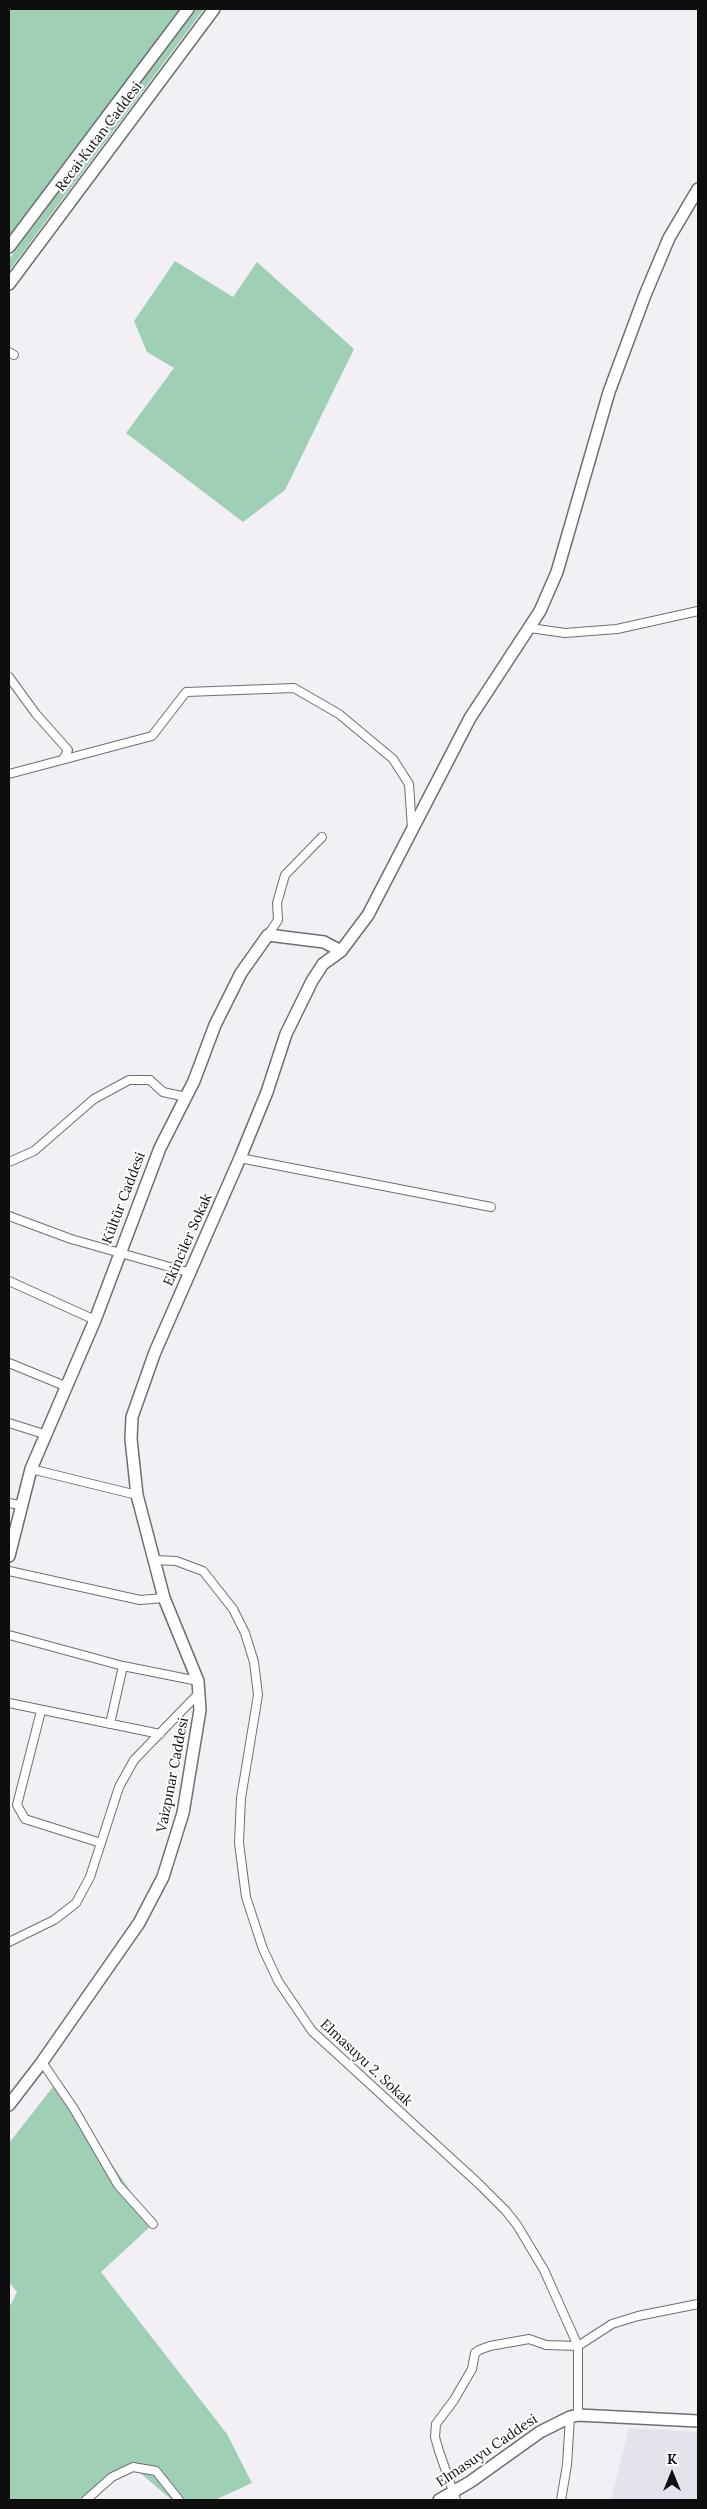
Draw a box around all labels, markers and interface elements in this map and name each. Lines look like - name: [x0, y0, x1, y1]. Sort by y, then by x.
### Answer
- street label: Recai Kutan Caddesi: [52, 79, 146, 195]
- street label: Kültür Caddesi: [99, 1150, 149, 1246]
- street label: Ekinciler Sokak: [160, 1191, 216, 1289]
- street label: Vaizpınar Caddesi: [154, 1716, 192, 1834]
- street label: Elmasuyu 2. Sokak: [317, 2016, 415, 2110]
- street label: Elmasuyu Caddesi: [433, 2411, 541, 2491]
- north arrow: [647, 2449, 697, 2499]
- text: K: [667, 2450, 677, 2468]

